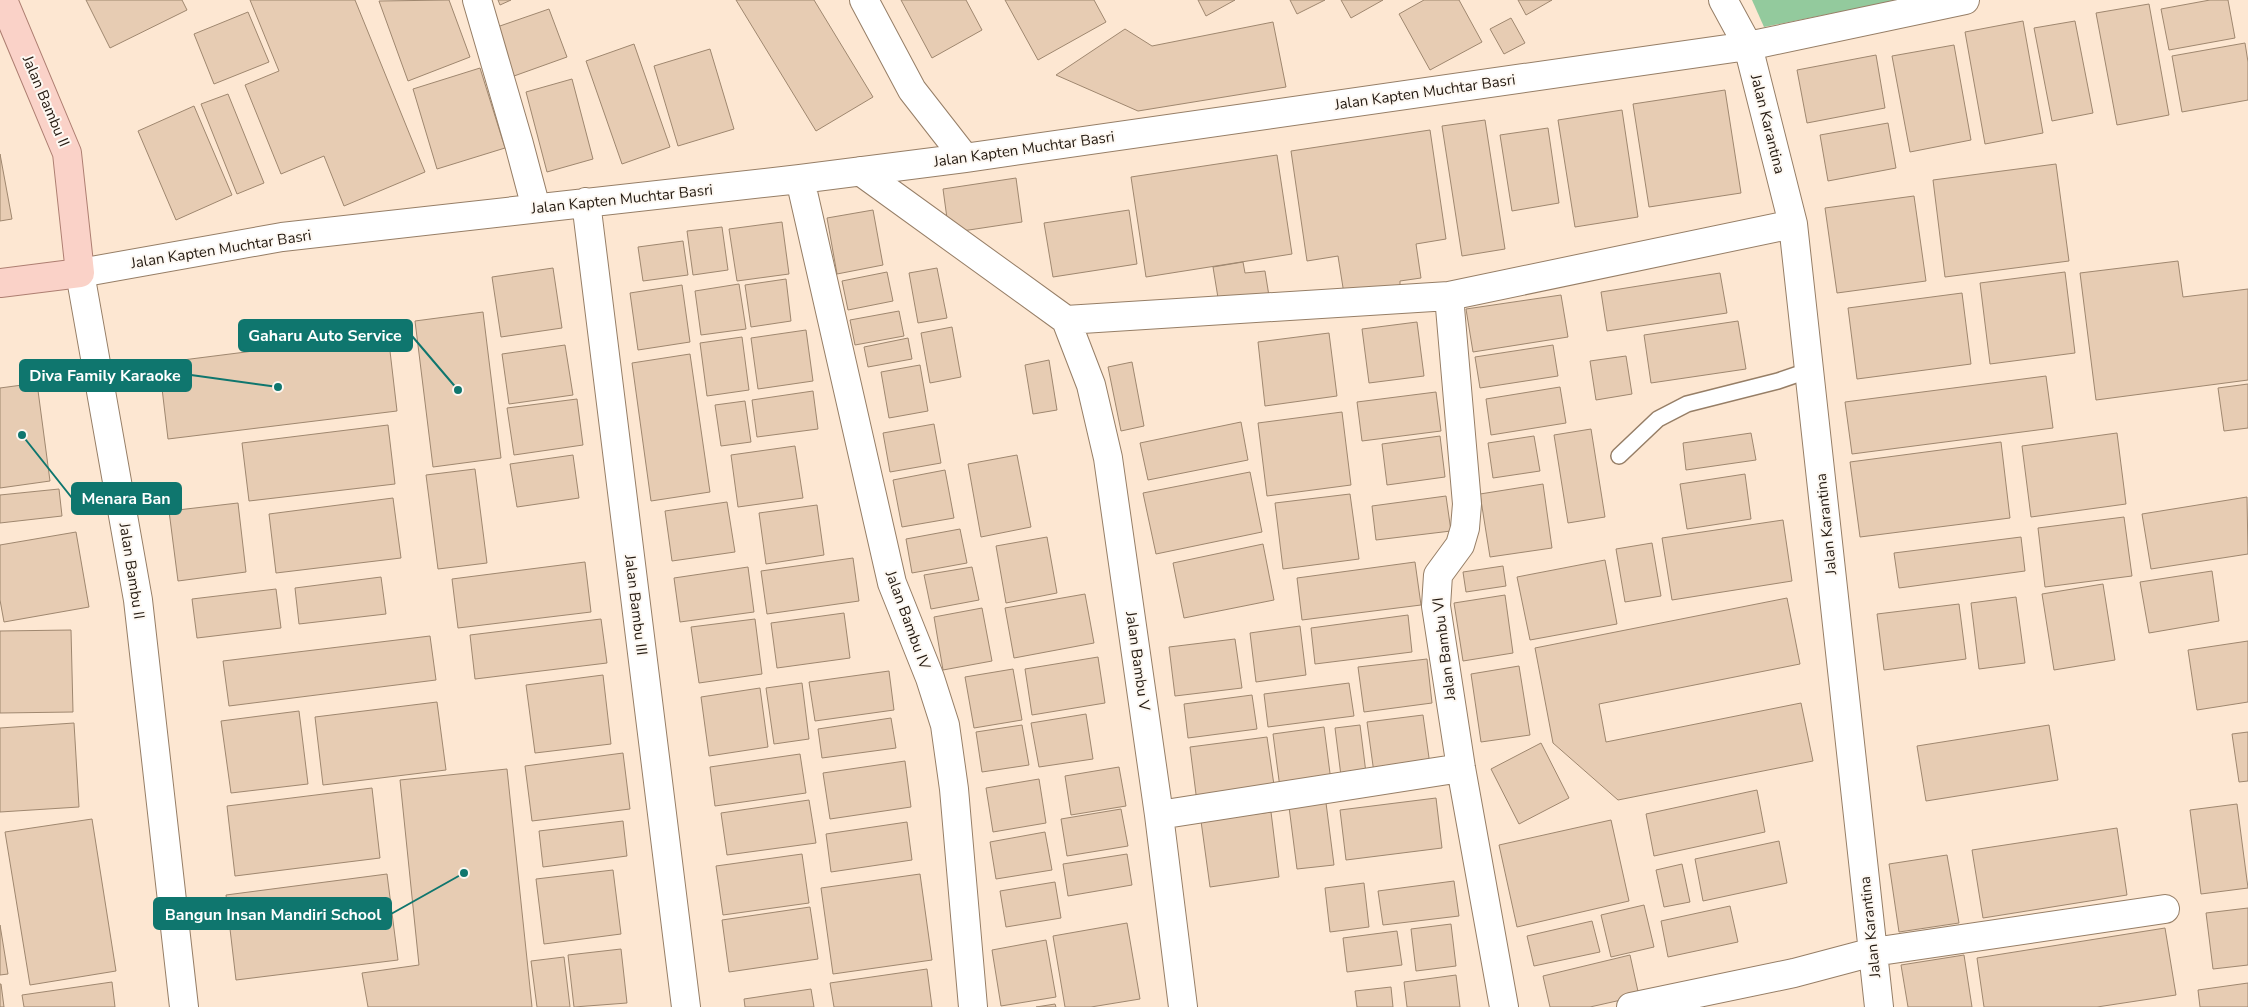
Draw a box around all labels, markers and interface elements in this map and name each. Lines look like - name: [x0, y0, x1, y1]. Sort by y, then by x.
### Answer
- street label: Jalan Bambu II: [17, 51, 74, 150]
- street label: Jalan Kapten Muchtar Basri: [1332, 69, 1517, 115]
- street label: Jalan Karantina: [1746, 71, 1790, 176]
- street label: Jalan Kapten Muchtar Basri: [931, 126, 1116, 172]
- street label: Jalan Kapten Muchtar Basri: [529, 180, 714, 219]
- street label: Jalan Kapten Muchtar Basri: [128, 225, 313, 273]
- callout: Gaharu Auto Service: [239, 320, 412, 351]
- text: Gaharu Auto Service: [248, 325, 402, 347]
- callout: Diva Family Karaoke: [20, 360, 191, 391]
- text: Diva Family Karaoke: [29, 365, 181, 387]
- street label: Jalan Karantina: [1811, 472, 1841, 577]
- callout: Menara Ban: [72, 483, 181, 514]
- text: Menara Ban: [81, 488, 171, 510]
- street label: Jalan Bambu II: [114, 520, 149, 621]
- street label: Jalan Bambu III: [620, 553, 652, 656]
- street label: Jalan Bambu IV: [881, 567, 935, 673]
- street label: Jalan Bambu VI: [1428, 596, 1460, 703]
- street label: Jalan Bambu V: [1121, 609, 1155, 712]
- street label: Jalan Karantina: [1855, 875, 1885, 980]
- callout: Bangun Insan Mandiri School: [154, 898, 391, 929]
- text: Bangun Insan Mandiri School: [165, 904, 381, 926]

